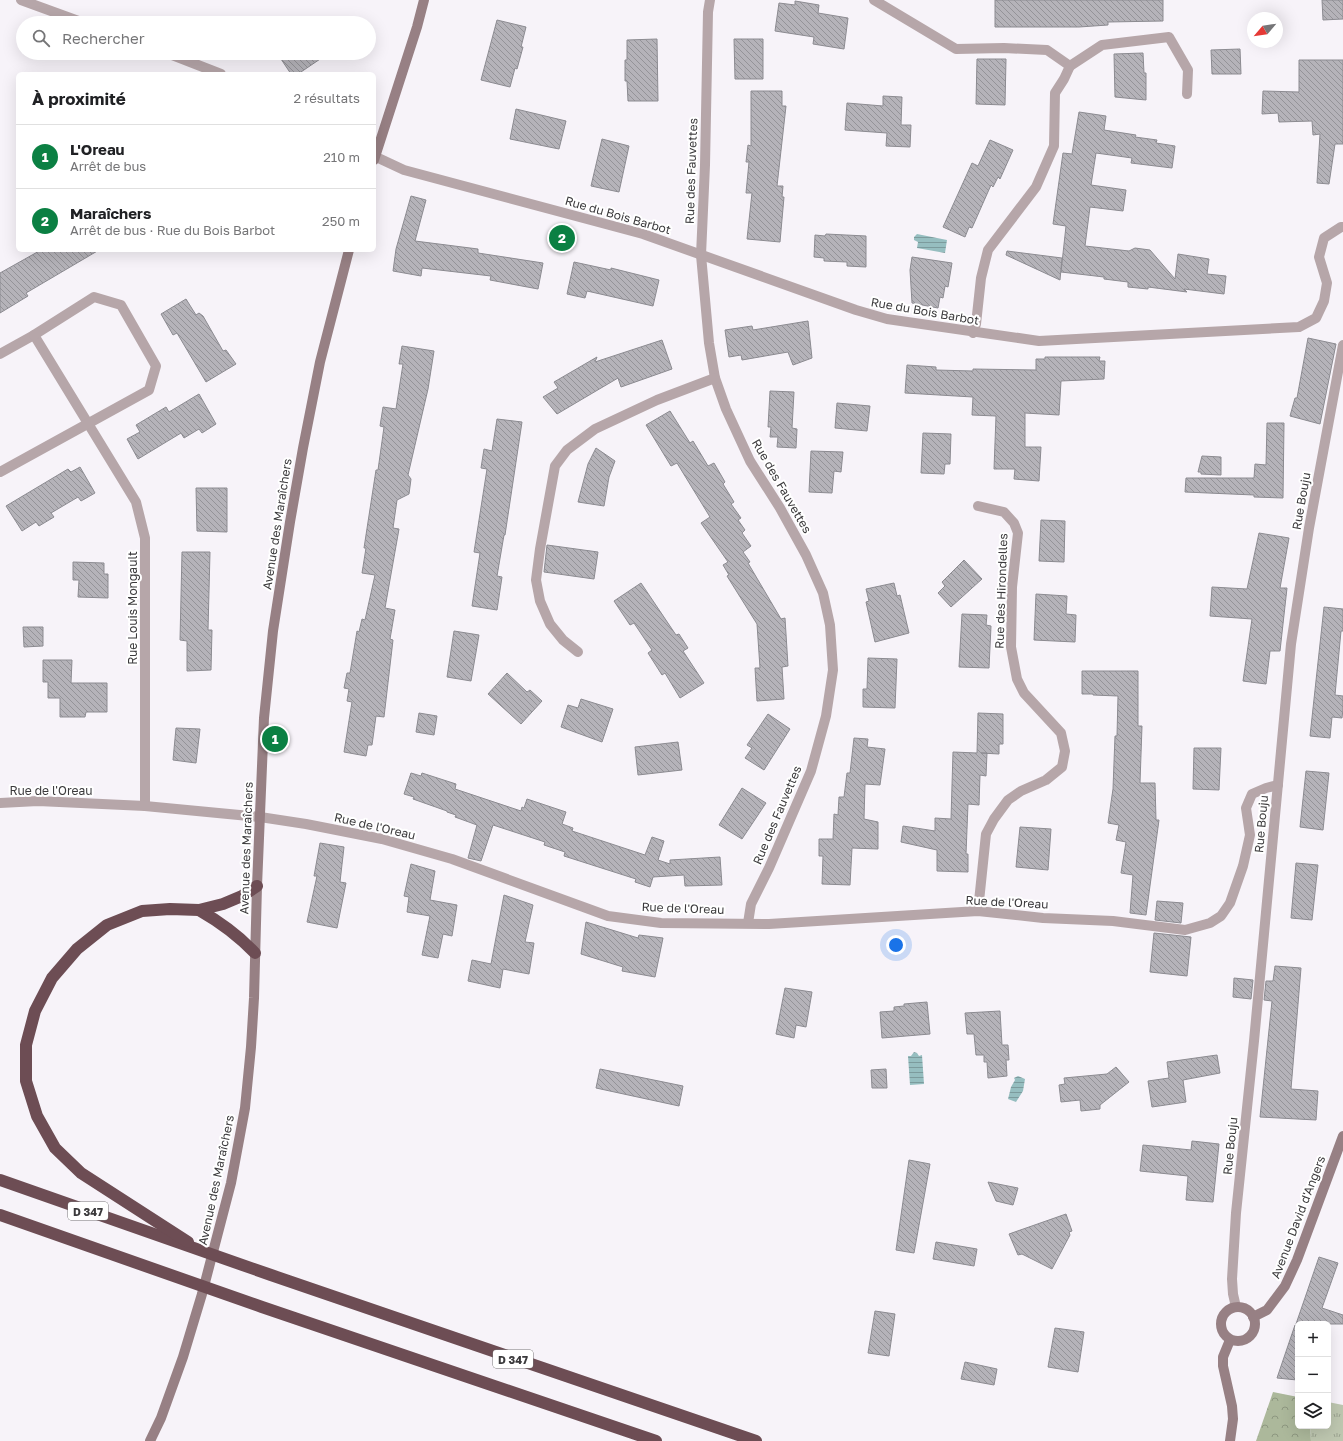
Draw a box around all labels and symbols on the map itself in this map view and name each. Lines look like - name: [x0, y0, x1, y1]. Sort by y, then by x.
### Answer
- north arrow: [1247, 12, 1283, 48]
- street label: Rue des Fauvettes: [682, 118, 700, 224]
- street label: Rue du Bois Barbot: [563, 193, 673, 237]
- pin: 2: [549, 223, 575, 253]
- street label: Rue du Bois Barbot: [870, 294, 980, 328]
- street label: Rue des Fauvettes: [749, 436, 815, 536]
- street label: Avenue des Maraîchers: [259, 457, 295, 591]
- street label: Rue Bouju: [1289, 471, 1313, 531]
- street label: Rue des Hirondelles: [991, 533, 1011, 649]
- street label: Rue Louis Mongault: [125, 551, 140, 665]
- pin: 1: [262, 724, 288, 754]
- street label: Rue des Fauvettes: [749, 763, 805, 867]
- street label: Avenue des Maraîchers: [236, 781, 256, 915]
- street label: Rue de l'Oreau: [10, 783, 92, 798]
- street label: Rue Bouju: [1251, 794, 1271, 854]
- street label: Rue de l'Oreau: [333, 809, 417, 843]
- street label: Rue de l'Oreau: [965, 892, 1049, 912]
- street label: Rue de l'Oreau: [641, 899, 725, 917]
- your location: [886, 935, 906, 955]
- street label: Avenue des Maraîchers: [195, 1114, 237, 1246]
- street label: Rue Bouju: [1220, 1116, 1240, 1176]
- street label: Avenue David d'Angers: [1268, 1153, 1328, 1281]
- road number: D 347: [68, 1202, 108, 1220]
- road number: D 347: [493, 1350, 533, 1368]

